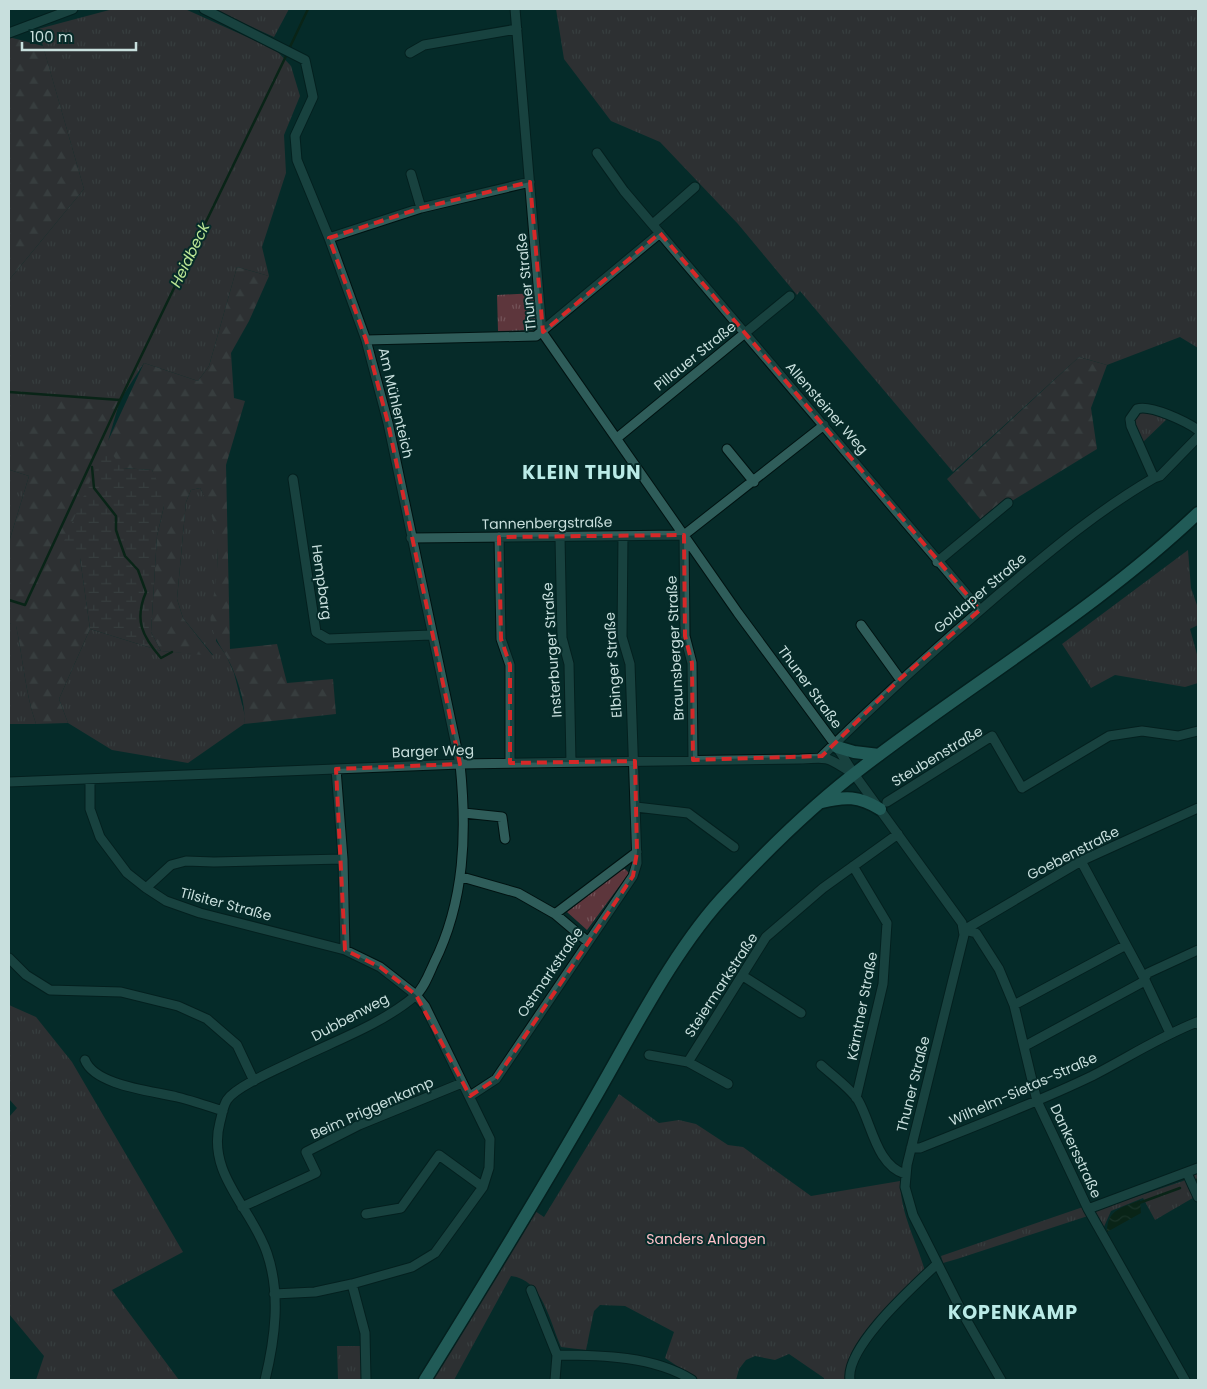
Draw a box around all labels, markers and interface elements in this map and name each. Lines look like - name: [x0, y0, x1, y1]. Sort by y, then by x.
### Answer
- scale bar: [22, 20, 136, 52]
- text: 100 m: [30, 26, 73, 47]
- water label: Heidbeck: [165, 218, 215, 291]
- street label: Thuner Straße: [511, 232, 541, 332]
- street label: Pillauer Straße: [650, 316, 741, 395]
- street label: Am Mühlenteich: [374, 346, 418, 460]
- street label: Allensteiner Weg: [781, 357, 873, 459]
- district label: KLEIN THUN: [522, 459, 642, 486]
- street label: Tannenbergstraße: [481, 512, 613, 534]
- street label: Hempbarg: [307, 543, 337, 621]
- street label: Goldaper Straße: [929, 548, 1031, 638]
- street label: Braunsberger Straße: [661, 575, 689, 721]
- street label: Insterburger Straße: [537, 581, 567, 718]
- street label: Elbinger Straße: [599, 611, 627, 718]
- street label: Thuner Straße: [773, 641, 847, 733]
- street label: Steubenstraße: [888, 721, 987, 791]
- street label: Barger Weg: [392, 740, 474, 762]
- street label: Goebenstraße: [1023, 821, 1123, 885]
- street label: Tilsiter Straße: [178, 882, 274, 926]
- street label: Ostmarkstraße: [512, 923, 588, 1021]
- street label: Steiermarkstraße: [680, 929, 762, 1041]
- street label: Kärntner Straße: [842, 950, 882, 1062]
- street label: Dubbenweg: [308, 988, 392, 1046]
- street label: Thuner Straße: [891, 1034, 935, 1134]
- street label: Wilhelm-Sietas-Straße: [946, 1047, 1100, 1131]
- street label: Beim Priggenkamp: [307, 1072, 437, 1144]
- street label: Dankersstraße: [1045, 1101, 1107, 1202]
- park label: Sanders Anlagen: [646, 1229, 766, 1249]
- district label: KOPENKAMP: [948, 1299, 1078, 1326]

